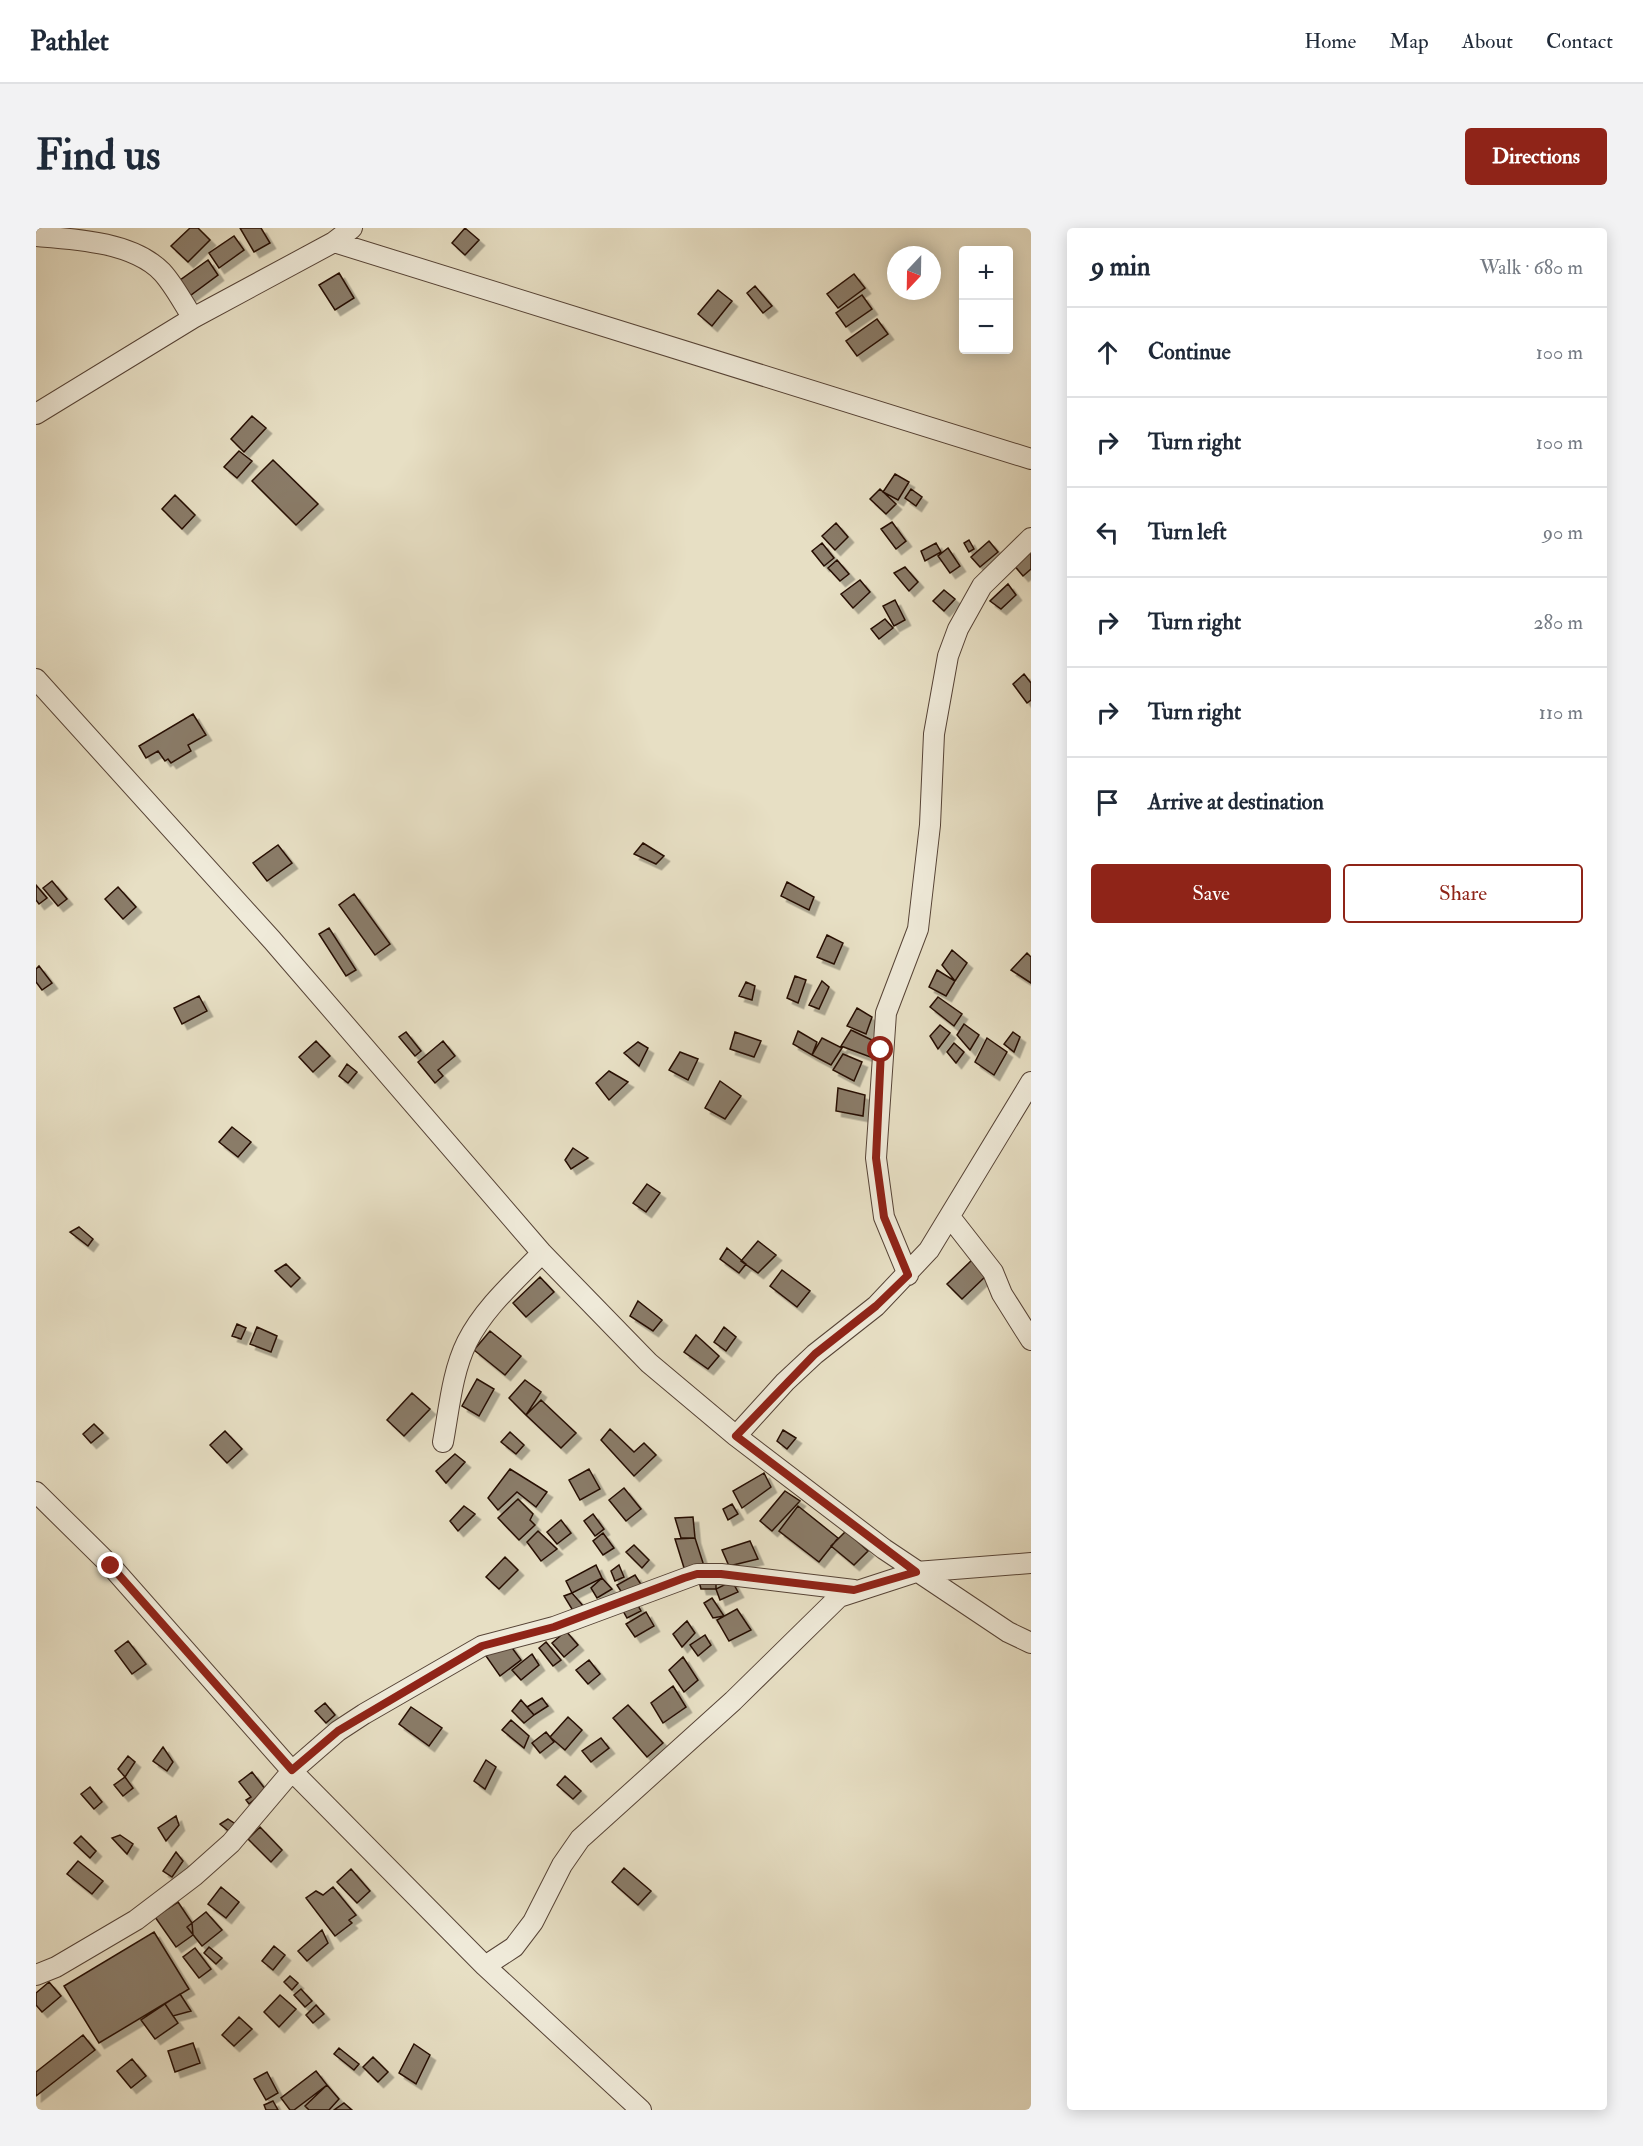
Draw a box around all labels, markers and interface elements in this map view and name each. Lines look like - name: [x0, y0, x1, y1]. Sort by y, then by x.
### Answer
- text: Pathlet: [30, 24, 109, 59]
- text: Home: [1304, 28, 1356, 55]
- text: Map: [1389, 28, 1429, 55]
- text: About: [1462, 28, 1513, 55]
- text: Contact: [1546, 28, 1613, 55]
- button: Directions: [1465, 128, 1607, 185]
- text: Find us: [36, 130, 160, 182]
- north arrow: [887, 246, 941, 300]
- map controls: [959, 246, 1013, 354]
- button: +: [959, 246, 1013, 300]
- text: 9 min: [1091, 251, 1150, 283]
- text: Walk · 680 m: [1480, 255, 1583, 280]
- button: −: [959, 300, 1013, 354]
- icon: ahead: [1091, 336, 1124, 369]
- text: Continue: [1148, 338, 1231, 366]
- text: 100 m: [1536, 340, 1583, 365]
- icon: right: [1091, 426, 1124, 459]
- text: Turn right: [1148, 428, 1241, 456]
- text: 100 m: [1536, 430, 1583, 455]
- icon: left: [1091, 516, 1124, 549]
- text: Turn left: [1148, 518, 1227, 546]
- text: 90 m: [1543, 520, 1583, 545]
- icon: right: [1091, 606, 1124, 639]
- text: Turn right: [1148, 608, 1241, 636]
- text: 280 m: [1533, 610, 1583, 635]
- icon: right: [1091, 696, 1124, 729]
- text: Turn right: [1148, 698, 1241, 726]
- text: 110 m: [1539, 700, 1583, 725]
- icon: arrive: [1091, 786, 1124, 819]
- text: Arrive at destination: [1148, 788, 1324, 816]
- button: Save: [1091, 864, 1331, 923]
- button: Share: [1343, 864, 1583, 923]
- route start: [867, 1036, 893, 1062]
- route end: [97, 1552, 123, 1578]

